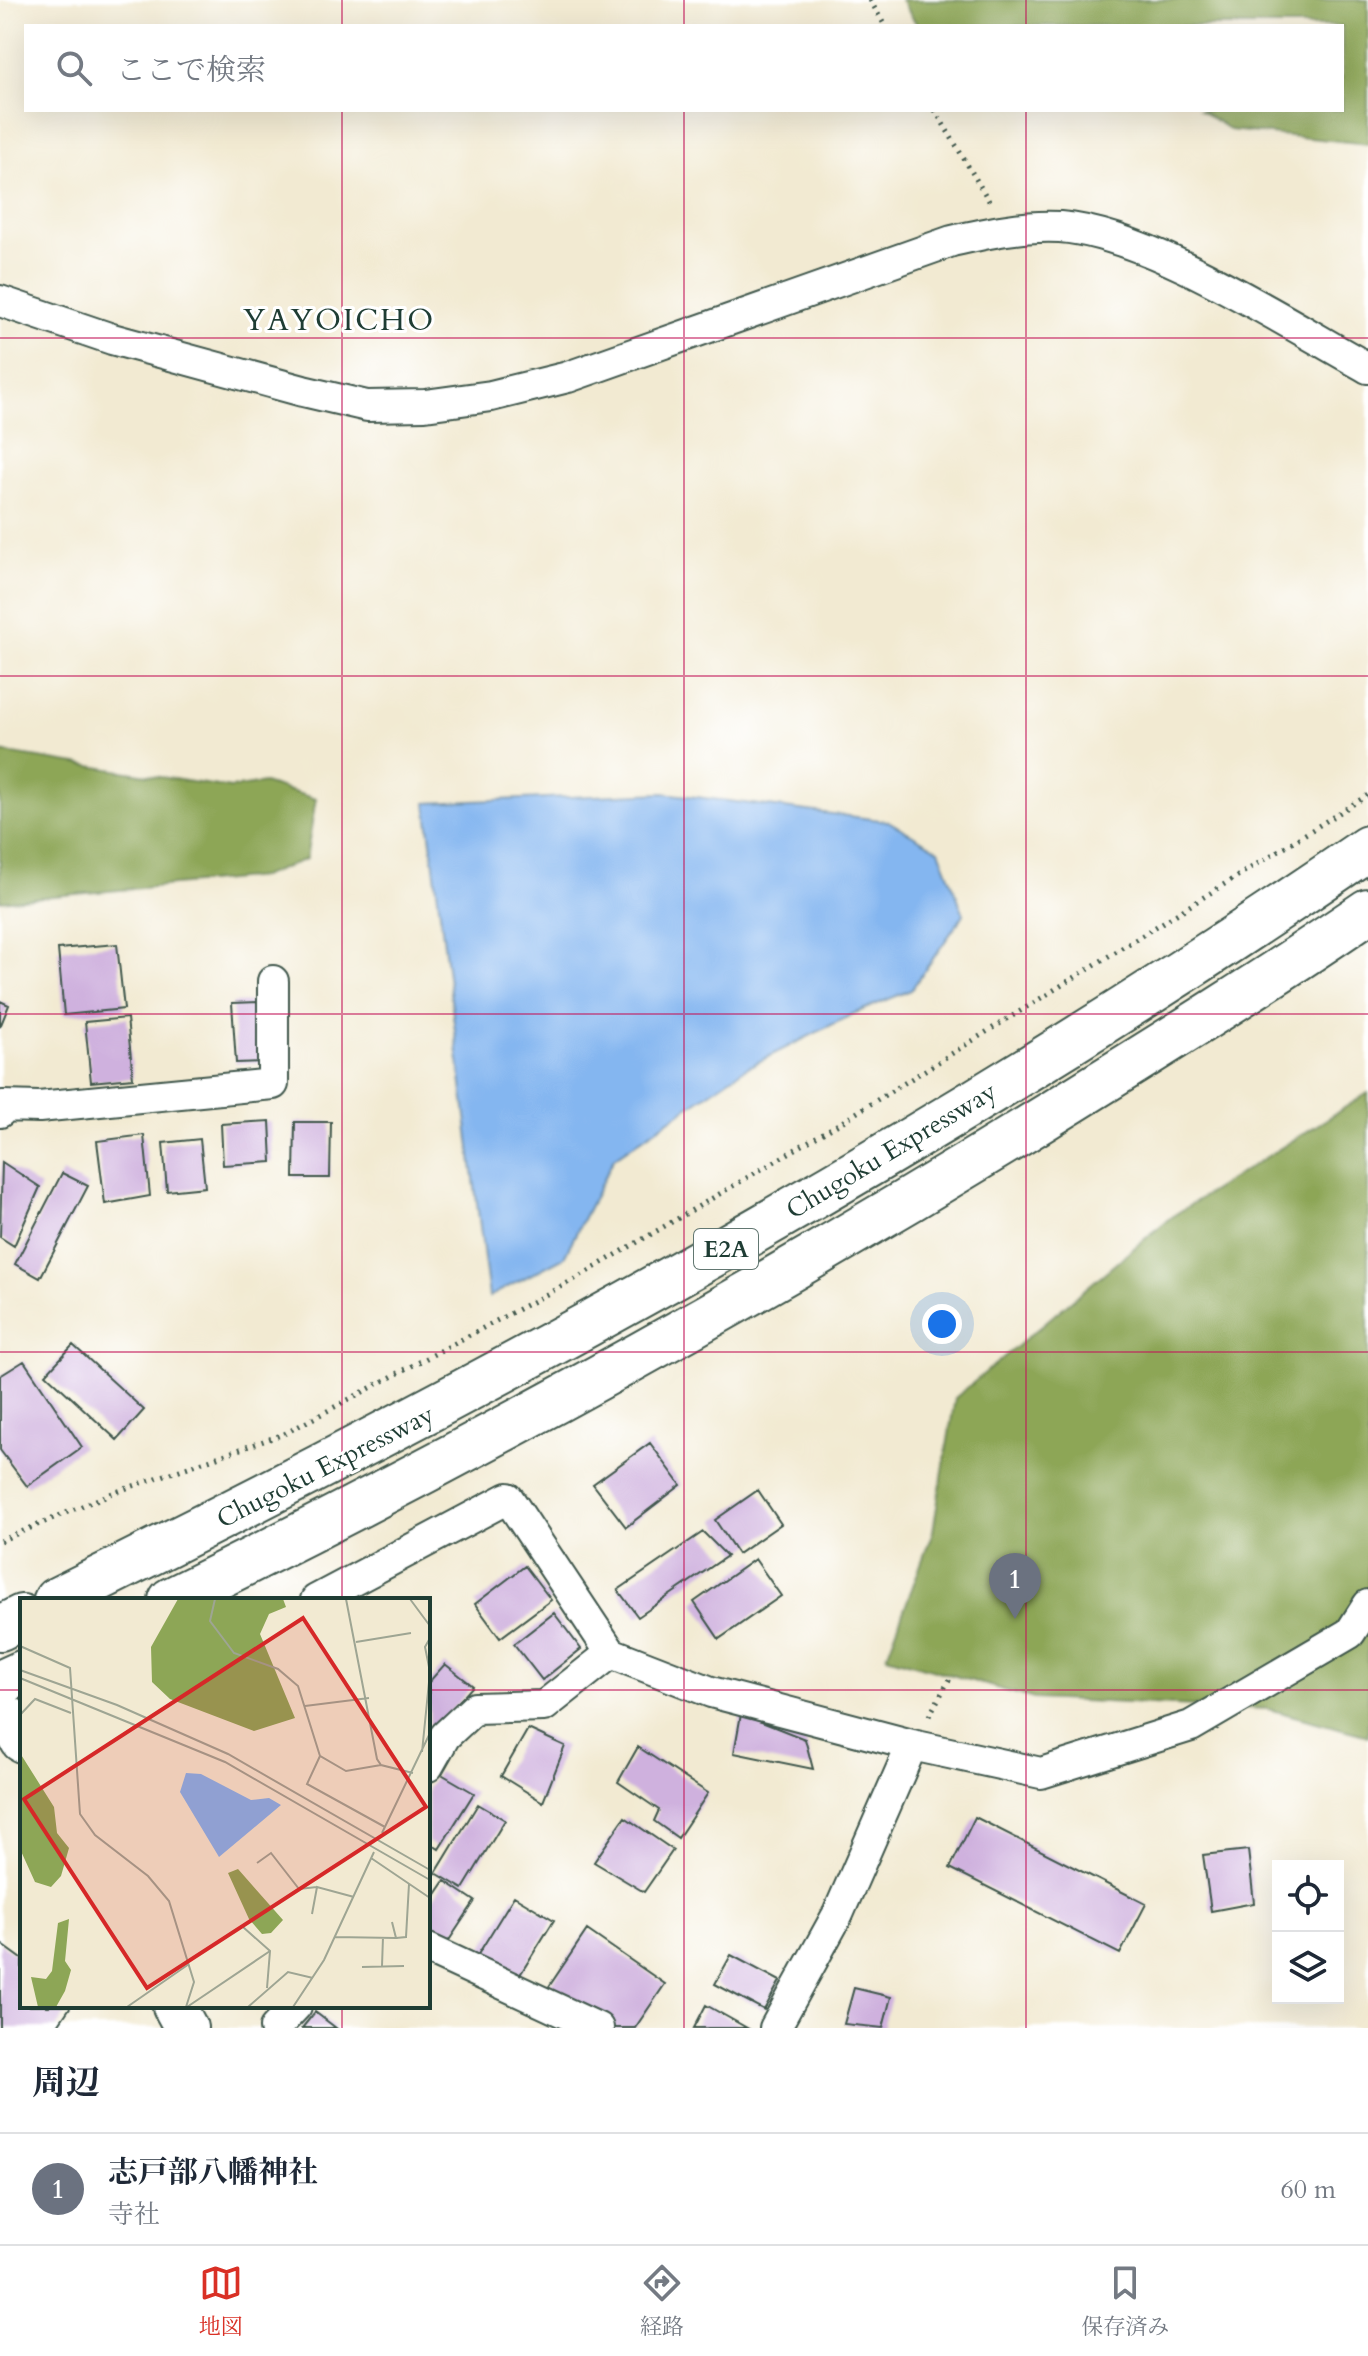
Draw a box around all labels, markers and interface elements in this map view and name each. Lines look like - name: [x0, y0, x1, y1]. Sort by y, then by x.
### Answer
- search box: [24, 24, 1344, 112]
- icon: search: [52, 46, 96, 90]
- text: ここで検索: [116, 50, 266, 91]
- district label: YAYOICHO: [243, 300, 435, 341]
- street label: Chugoku Expressway: [780, 1074, 1003, 1227]
- road number: E2A: [694, 1229, 758, 1269]
- your location: [922, 1304, 962, 1344]
- street label: Chugoku Expressway: [211, 1396, 440, 1536]
- pin: 1: [989, 1553, 1041, 1619]
- inset map: [20, 1598, 430, 2008]
- map controls: [1272, 1860, 1344, 2004]
- button: locate: [1272, 1860, 1344, 1932]
- button: layers: [1272, 1932, 1344, 2004]
- text: 周辺: [32, 2060, 100, 2106]
- text: 志戸部八幡神社: [108, 2152, 318, 2193]
- text: 1: [51, 2172, 65, 2207]
- text: 60 m: [1280, 2172, 1336, 2207]
- text: 寺社: [108, 2197, 160, 2232]
- tab: 地図: [199, 2261, 243, 2342]
- tab: 経路: [640, 2261, 684, 2342]
- tab: 保存済み: [1081, 2261, 1169, 2342]

